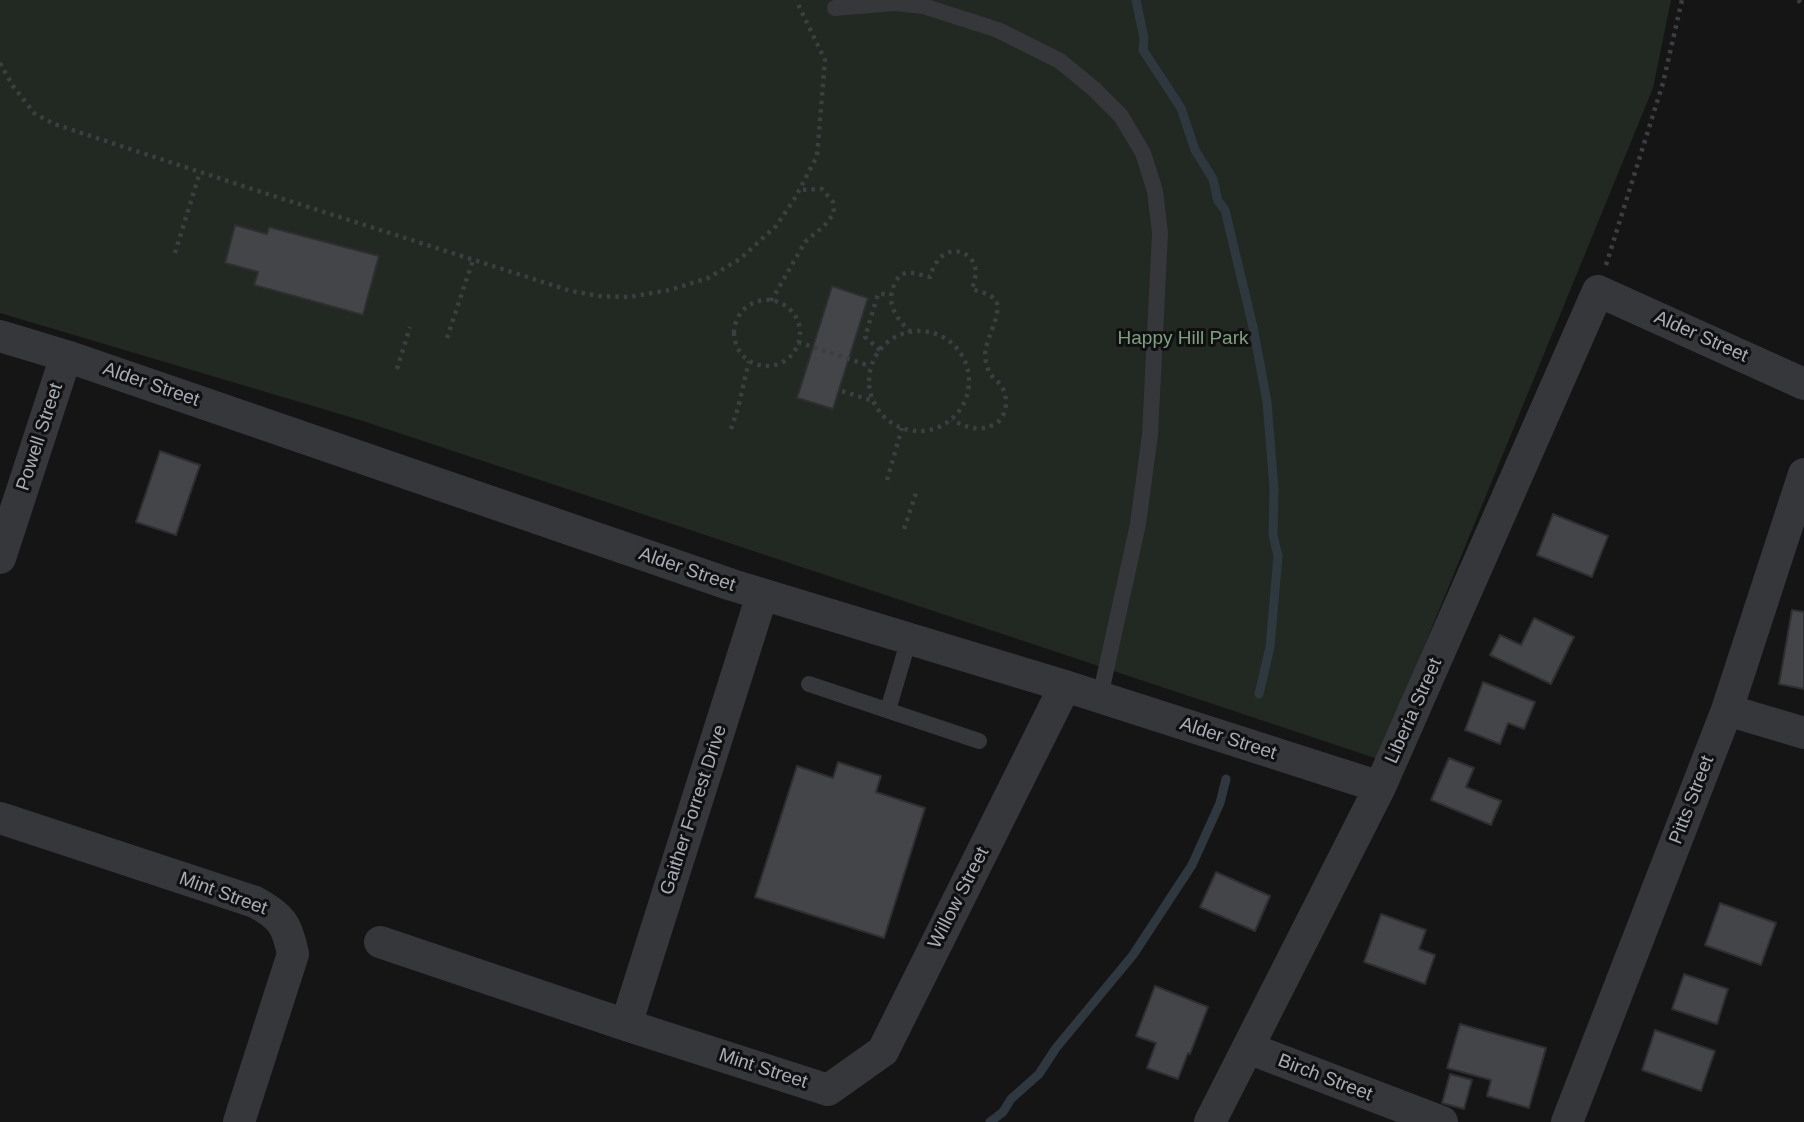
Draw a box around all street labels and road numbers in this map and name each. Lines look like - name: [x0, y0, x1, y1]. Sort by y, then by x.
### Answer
- street label: Alder Street: [1651, 306, 1751, 368]
- street label: Alder Street: [100, 358, 202, 412]
- street label: Powell Street: [12, 380, 68, 494]
- street label: Alder Street: [636, 543, 738, 597]
- street label: Liberia Street: [1381, 655, 1447, 767]
- street label: Alder Street: [1177, 713, 1279, 765]
- street label: Gaither Forrest Drive: [656, 722, 732, 898]
- street label: Pitts Street: [1665, 753, 1719, 847]
- street label: Willow Street: [924, 843, 994, 953]
- street label: Mint Street: [176, 868, 270, 920]
- street label: Mint Street: [716, 1044, 810, 1094]
- street label: Birch Street: [1275, 1050, 1375, 1106]

